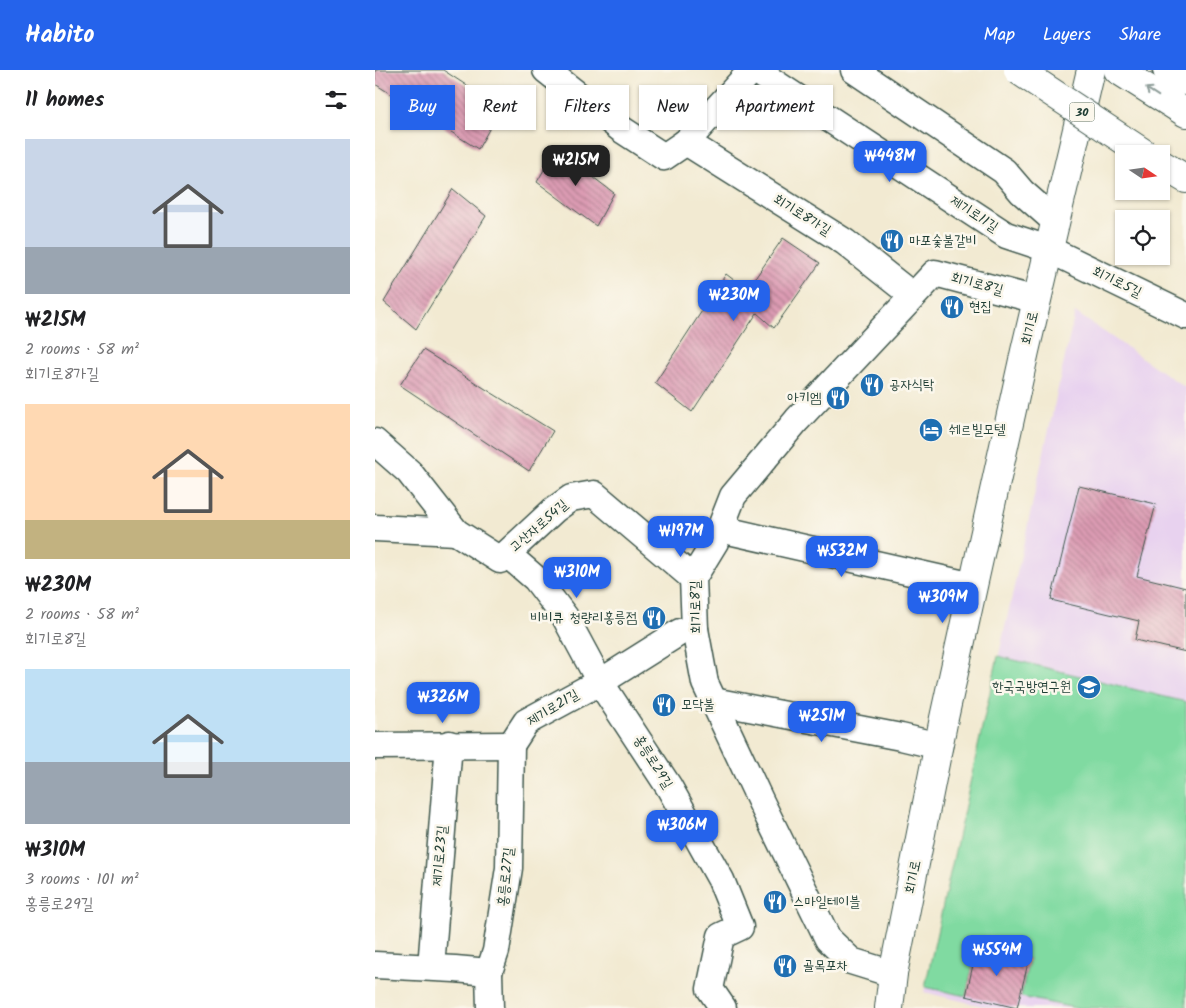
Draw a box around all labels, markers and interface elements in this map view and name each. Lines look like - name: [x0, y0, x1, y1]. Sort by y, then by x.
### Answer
- text: Habito: [25, 16, 94, 55]
- text: Map: [984, 21, 1015, 50]
- text: Layers: [1043, 21, 1091, 50]
- text: Share: [1119, 21, 1161, 50]
- text: 11 homes: [25, 84, 104, 117]
- chip: Buy: [390, 85, 455, 130]
- chip: Rent: [465, 85, 536, 130]
- chip: Filters: [546, 85, 629, 130]
- chip: New: [639, 85, 707, 130]
- chip: Apartment: [717, 85, 833, 130]
- icon: filters: [322, 86, 350, 114]
- one-way arrow: [1145, 86, 1159, 97]
- road number: 30: [1069, 102, 1095, 122]
- pin: ₩448M: [855, 140, 925, 183]
- pin: ₩215M: [541, 144, 611, 187]
- text: ₩448M: [865, 144, 915, 169]
- north arrow: [1115, 145, 1170, 200]
- map controls: [1115, 145, 1170, 265]
- text: ₩215M: [553, 148, 599, 173]
- icon: home: [143, 171, 233, 261]
- street label: 회기로8가길: [769, 189, 836, 242]
- street label: 제기로11길: [945, 190, 1003, 238]
- button: locate: [1115, 210, 1170, 265]
- restaurant icon: 마포숯불갈비: [879, 228, 905, 254]
- place label: 마포숯불갈비: [909, 230, 977, 252]
- street label: 회기로5길: [1089, 261, 1146, 304]
- street label: 회기로8길: [948, 266, 1006, 302]
- pin: ₩230M: [699, 280, 769, 322]
- text: ₩230M: [709, 283, 759, 308]
- restaurant icon: 현집: [939, 294, 965, 320]
- place label: 현집: [969, 296, 992, 318]
- text: ₩215M: [25, 304, 86, 337]
- street label: 회기로: [1015, 309, 1045, 347]
- text: 2 rooms · 58 m²: [25, 337, 139, 362]
- text: 회기로8가길: [25, 362, 99, 387]
- restaurant icon: 공자식탁: [859, 372, 885, 398]
- place label: 공자식탁: [889, 374, 935, 396]
- restaurant icon: 아키엠: [825, 385, 851, 411]
- place label: 아키엠: [787, 387, 822, 409]
- hotel icon: 쉐르빌모텔: [918, 417, 944, 443]
- place label: 쉐르빌모텔: [949, 419, 1006, 441]
- icon: home: [143, 436, 233, 526]
- street label: 고산자로54길: [505, 494, 574, 558]
- pin: ₩197M: [646, 516, 716, 558]
- text: ₩197M: [659, 519, 703, 544]
- pin: ₩532M: [807, 536, 877, 578]
- text: ₩532M: [817, 539, 867, 564]
- pin: ₩310M: [542, 556, 612, 599]
- text: ₩310M: [554, 560, 600, 585]
- text: ₩230M: [25, 569, 91, 602]
- street label: 회기로8길: [685, 579, 707, 634]
- pin: ₩309M: [908, 582, 978, 624]
- text: ₩309M: [918, 585, 968, 610]
- text: 2 rooms · 58 m²: [25, 602, 139, 627]
- restaurant icon: 비비큐 청량리홍릉점: [641, 605, 667, 631]
- place label: 비비큐 청량리홍릉점: [530, 607, 637, 629]
- text: 회기로8길: [25, 627, 86, 652]
- school or university icon: 한국국방연구원: [1076, 674, 1102, 700]
- place label: 한국국방연구원: [992, 676, 1071, 698]
- pin: ₩326M: [408, 682, 478, 724]
- street label: 제기로21길: [523, 683, 584, 732]
- text: ₩326M: [418, 685, 468, 710]
- restaurant icon: 모닥불: [651, 692, 677, 718]
- place label: 모닥불: [681, 694, 715, 716]
- pin: ₩251M: [787, 700, 857, 743]
- icon: home: [143, 701, 233, 791]
- text: ₩251M: [799, 704, 845, 729]
- street label: 홍릉로29길: [628, 731, 679, 794]
- pin: ₩306M: [647, 810, 717, 852]
- text: ₩306M: [657, 813, 707, 838]
- street label: 제기로23길: [426, 824, 454, 887]
- text: ₩310M: [25, 834, 85, 867]
- street label: 홍릉로27길: [492, 845, 520, 908]
- street label: 회기로: [899, 858, 927, 896]
- text: 3 rooms · 101 m²: [25, 867, 139, 892]
- restaurant icon: 스마일테이블: [762, 889, 788, 915]
- place label: 스마일테이블: [793, 891, 861, 913]
- text: 홍릉로29길: [25, 892, 94, 917]
- pin: ₩554M: [962, 934, 1032, 977]
- text: ₩554M: [973, 938, 1021, 963]
- restaurant icon: 골목포차: [772, 953, 798, 979]
- place label: 골목포차: [803, 955, 848, 977]

